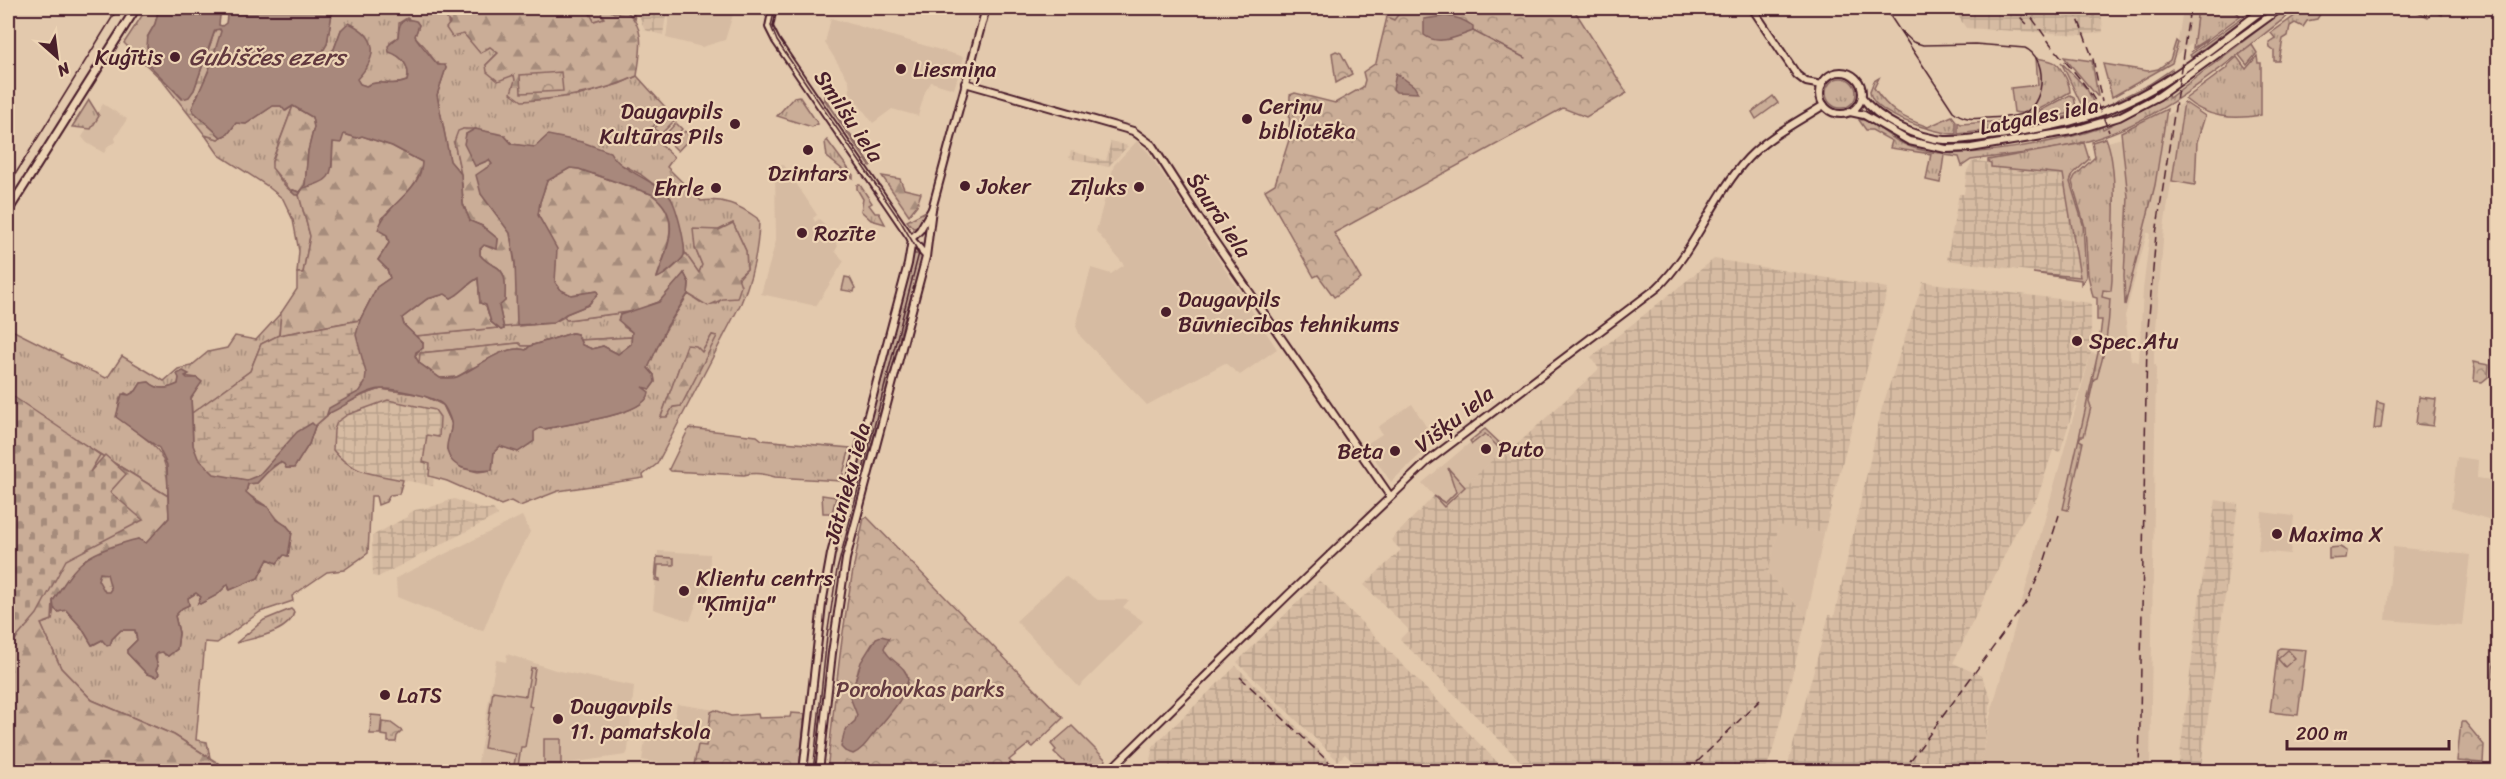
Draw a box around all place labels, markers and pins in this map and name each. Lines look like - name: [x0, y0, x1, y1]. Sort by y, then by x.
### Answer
- place label: Kuģītis: [95, 38, 164, 77]
- marker: Kuģītis: [168, 50, 182, 64]
- place label: Liesmiņa: [913, 50, 997, 89]
- marker: Liesmiņa: [894, 62, 908, 76]
- place label: Ceriņu bibliotēka: [1259, 87, 1356, 151]
- place label: Daugavpils Kultūras Pils: [600, 92, 724, 156]
- marker: Ceriņu bibliotēka: [1240, 112, 1254, 126]
- marker: Daugavpils Kultūras Pils: [728, 117, 742, 131]
- marker: Dzintars: [801, 143, 815, 157]
- place label: Dzintars: [768, 154, 849, 193]
- place label: Joker: [976, 167, 1032, 206]
- place label: Zīļuks: [1069, 168, 1128, 207]
- place label: Ehrle: [654, 169, 704, 208]
- marker: Joker: [958, 179, 972, 193]
- marker: Zīļuks: [1132, 180, 1146, 194]
- marker: Ehrle: [709, 181, 723, 195]
- place label: Rozīte: [814, 214, 876, 253]
- marker: Rozīte: [795, 226, 809, 240]
- place label: Daugavpils Būvniecības tehnikums: [1178, 280, 1400, 344]
- marker: Daugavpils Būvniecības tehnikums: [1159, 305, 1173, 319]
- place label: Spec.Atu: [2089, 322, 2179, 361]
- marker: Spec.Atu: [2070, 334, 2084, 348]
- place label: Puto: [1498, 430, 1544, 469]
- place label: Beta: [1337, 432, 1384, 471]
- marker: Puto: [1479, 442, 1493, 456]
- marker: Beta: [1388, 444, 1402, 458]
- place label: Maxima X: [2289, 515, 2384, 554]
- marker: Maxima X: [2270, 527, 2284, 541]
- place label: Klientu centrs "Ķīmija": [696, 559, 834, 623]
- marker: Klientu centrs "Ķīmija": [677, 584, 691, 598]
- place label: LaTS: [397, 676, 442, 715]
- place label: Daugavpils 11. pamatskola: [570, 687, 711, 751]
- marker: LaTS: [378, 688, 392, 702]
- marker: Daugavpils 11. pamatskola: [551, 712, 565, 726]

